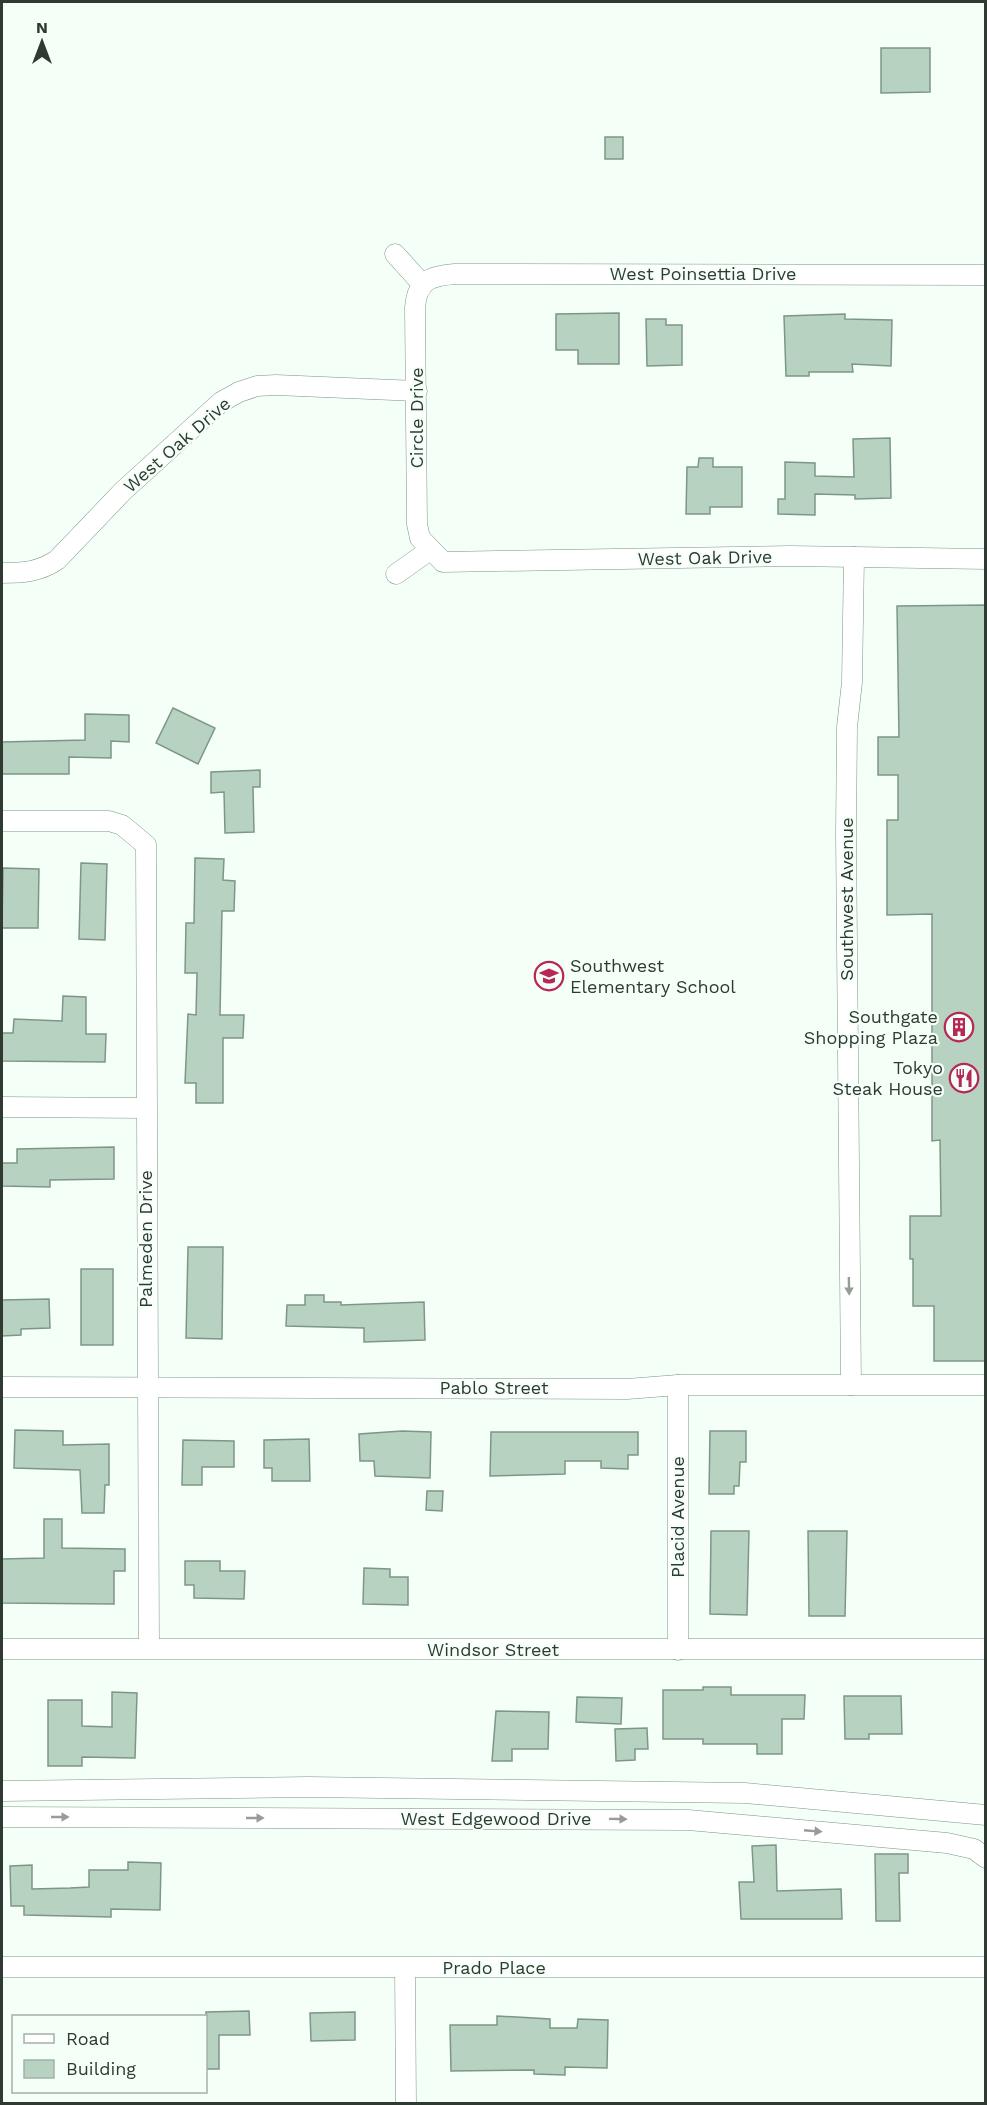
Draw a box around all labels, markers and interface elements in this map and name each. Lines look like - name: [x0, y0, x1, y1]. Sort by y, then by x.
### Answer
- north arrow: [12, 12, 72, 72]
- text: N: [36, 18, 48, 37]
- street label: West Poinsettia Drive: [610, 263, 796, 284]
- street label: Circle Drive: [406, 367, 427, 469]
- street label: West Oak Drive: [119, 393, 234, 497]
- street label: West Oak Drive: [638, 546, 772, 569]
- street label: Southwest Avenue: [836, 817, 857, 981]
- place label: Southwest Elementary School: [570, 955, 736, 997]
- school or university icon: Southwest Elementary School: [533, 960, 565, 992]
- place label: Southgate Shopping Plaza: [804, 1006, 938, 1048]
- building icon: Southgate Shopping Plaza: [943, 1011, 975, 1043]
- place label: Tokyo Steak House: [833, 1057, 943, 1099]
- restaurant icon: Tokyo Steak House: [948, 1062, 980, 1094]
- street label: Palmeden Drive: [135, 1170, 156, 1308]
- one-way arrow: [844, 1276, 854, 1295]
- street label: Pablo Street: [439, 1377, 549, 1398]
- street label: Placid Avenue: [667, 1456, 688, 1578]
- street label: Windsor Street: [427, 1639, 559, 1660]
- street label: West Edgewood Drive: [401, 1808, 591, 1829]
- one-way arrow: [50, 1812, 69, 1822]
- one-way arrow: [245, 1814, 264, 1823]
- one-way arrow: [608, 1814, 627, 1823]
- one-way arrow: [803, 1826, 822, 1836]
- street label: Prado Place: [442, 1957, 546, 1978]
- legend: [12, 2015, 207, 2093]
- text: Road: [66, 2028, 110, 2049]
- text: Building: [66, 2058, 136, 2079]

